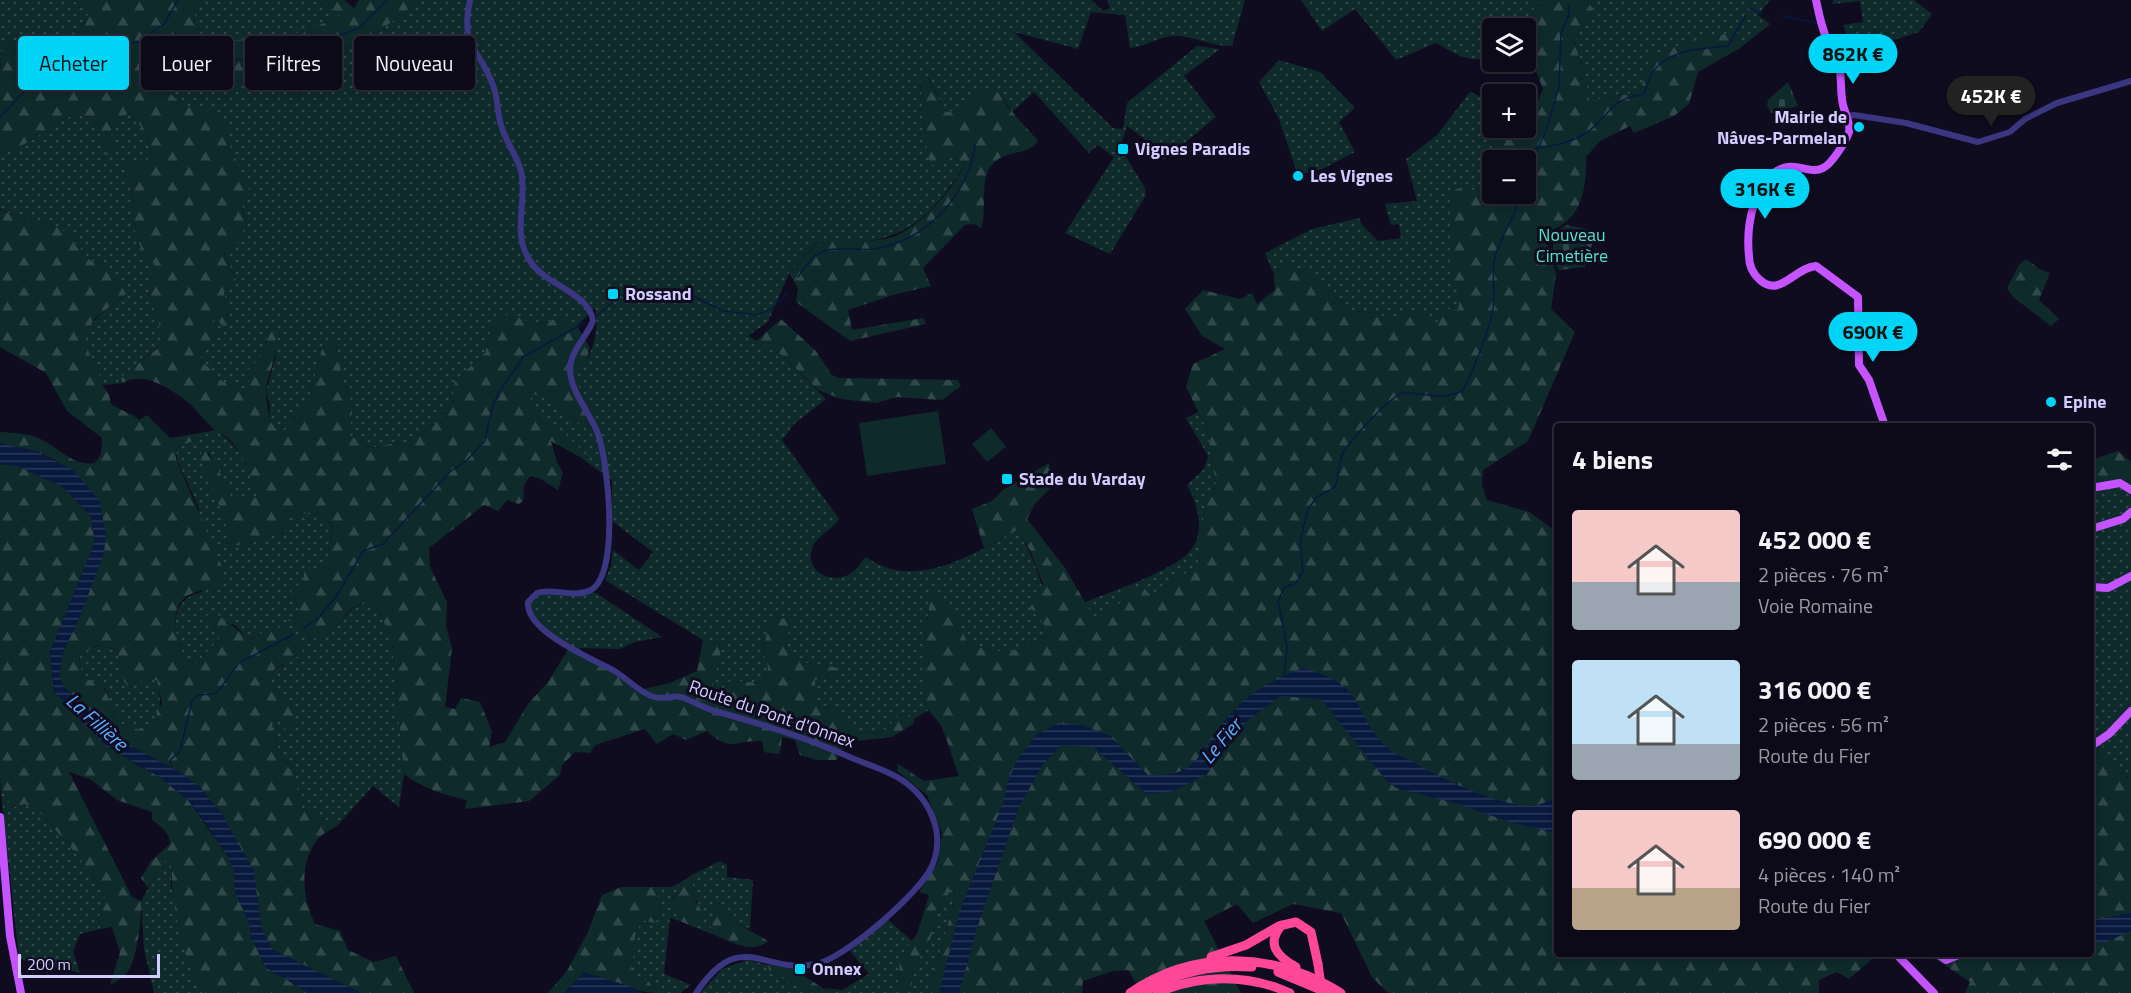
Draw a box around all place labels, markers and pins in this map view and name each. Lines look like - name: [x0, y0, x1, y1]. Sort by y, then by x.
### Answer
- pin: 862K €: [1804, 34, 1902, 85]
- pin: 452K €: [1942, 76, 2040, 127]
- place label: Mairie de Nâves-Parmelan: [1717, 103, 1847, 151]
- marker: Mairie de Nâves-Parmelan: [1852, 120, 1866, 134]
- place label: Vignes Paradis: [1135, 135, 1250, 162]
- marker: Vignes Paradis: [1116, 142, 1130, 156]
- place label: Les Vignes: [1310, 162, 1393, 189]
- marker: Les Vignes: [1291, 169, 1305, 183]
- pin: 316K €: [1716, 169, 1814, 220]
- place label: Rossand: [625, 280, 692, 307]
- marker: Rossand: [606, 287, 620, 301]
- pin: 690K €: [1824, 312, 1922, 363]
- place label: Epine: [2063, 388, 2107, 415]
- marker: Epine: [2044, 395, 2058, 409]
- place label: Stade du Varday: [1019, 465, 1146, 492]
- marker: Stade du Varday: [1000, 472, 1014, 486]
- place label: Onnex: [812, 955, 862, 982]
- marker: Onnex: [793, 962, 807, 976]

